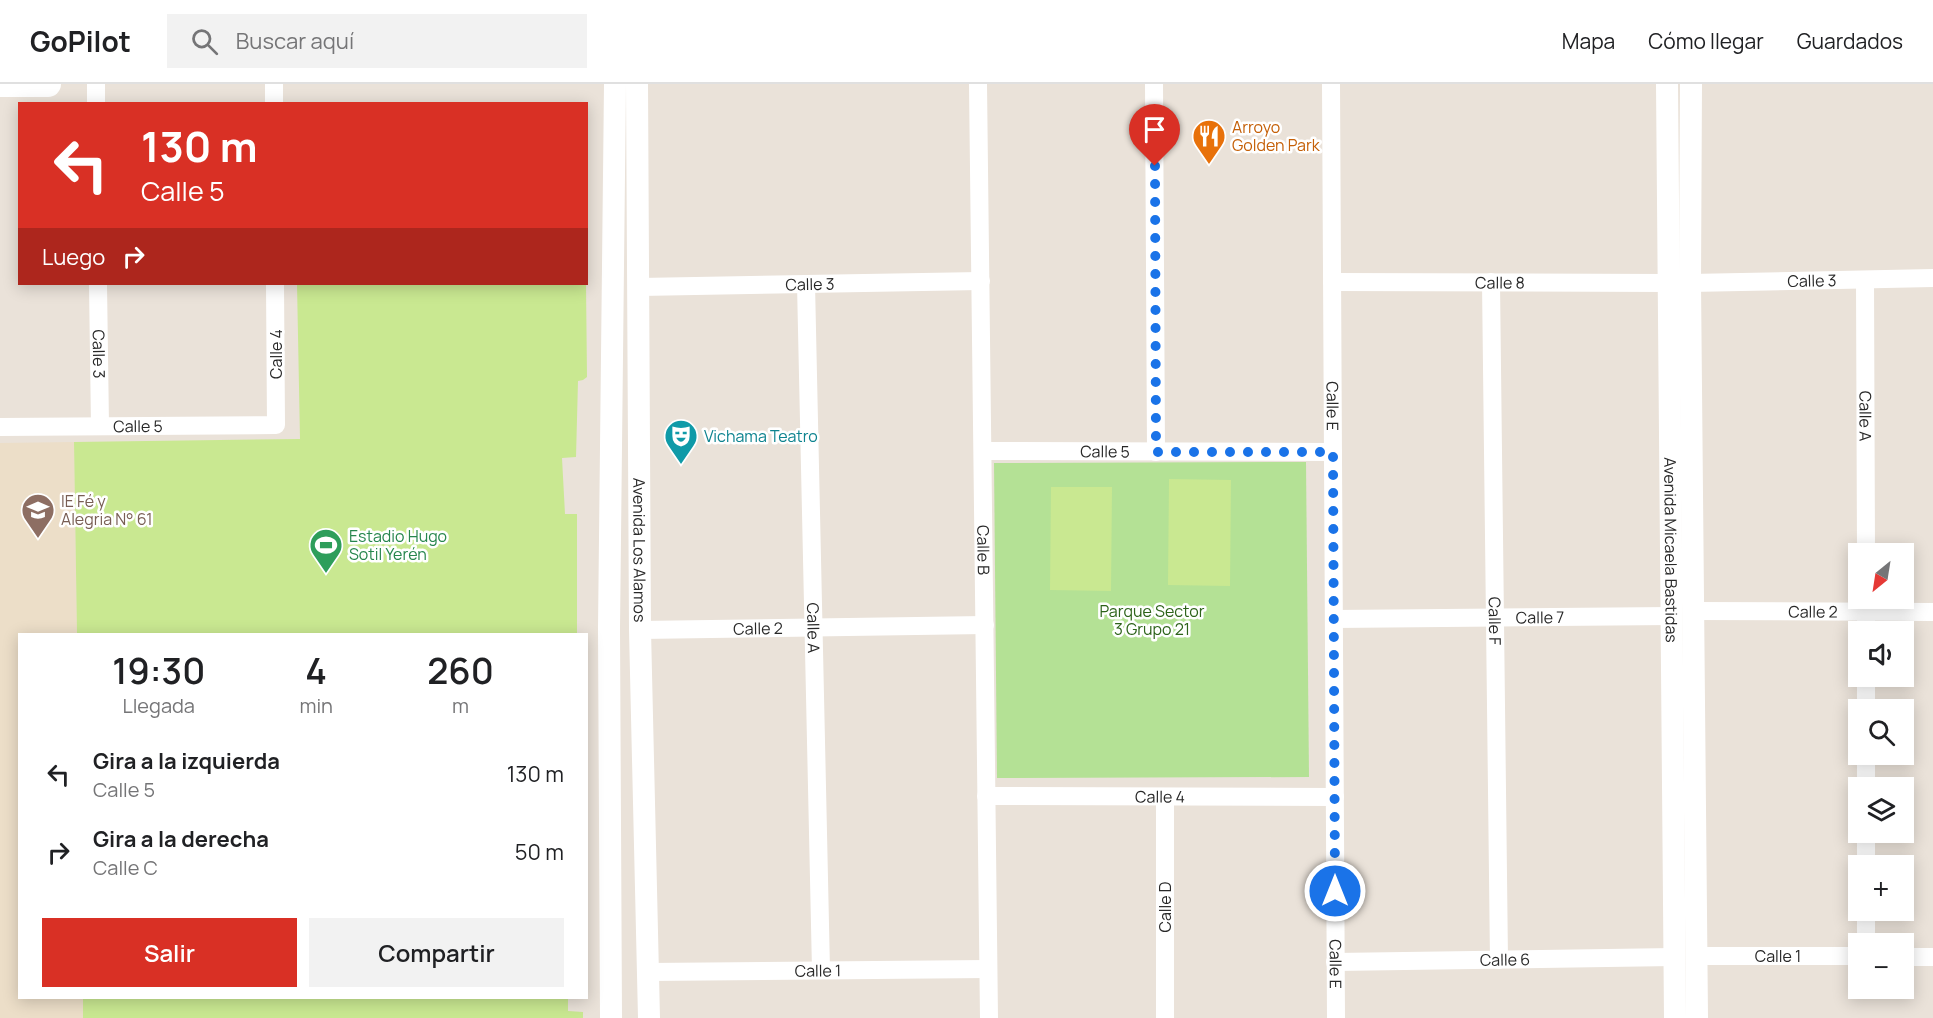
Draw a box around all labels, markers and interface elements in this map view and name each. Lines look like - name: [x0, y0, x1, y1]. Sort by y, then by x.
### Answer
- search box: [167, 14, 587, 68]
- text: GoPilot: [30, 22, 131, 60]
- icon: search: [188, 25, 221, 58]
- text: Buscar aquí: [236, 26, 354, 56]
- text: Mapa: [1562, 27, 1615, 55]
- text: Cómo llegar: [1648, 27, 1764, 55]
- text: Guardados: [1797, 27, 1903, 55]
- pin: [1129, 104, 1180, 166]
- icon: arrive: [1138, 113, 1171, 146]
- place label: Arroyo Golden Park: [1232, 116, 1321, 156]
- text: 130 m: [141, 117, 258, 175]
- restaurant icon: Arroyo Golden Park: [1191, 118, 1227, 165]
- icon: left: [42, 126, 120, 204]
- text: Calle 5: [141, 172, 225, 209]
- icon: right: [117, 240, 150, 273]
- text: Luego: [42, 242, 105, 272]
- street label: Calle 3: [1787, 269, 1837, 292]
- street label: Calle 8: [1475, 271, 1525, 294]
- street label: Calle 3: [785, 273, 835, 295]
- street label: Calle 3: [88, 329, 110, 379]
- street label: Calle 4: [265, 329, 287, 379]
- street label: Calle E: [1322, 381, 1344, 431]
- street label: Calle A: [1854, 391, 1877, 441]
- street label: Calle 5: [113, 415, 163, 437]
- theatre icon: Vichama Teatro: [663, 418, 699, 465]
- place label: Vichama Teatro: [704, 425, 818, 447]
- street label: Calle 5: [1080, 440, 1130, 462]
- street label: Avenida Micaela Bastidas: [1659, 457, 1683, 643]
- street label: Avenida Los Alamos: [628, 478, 651, 622]
- place label: IE Fé y Alegria N° 61: [61, 490, 153, 530]
- school or university icon: IE Fé y Alegria N° 61: [20, 492, 56, 539]
- place label: Estadio Hugo Sotil Yerén: [349, 525, 447, 565]
- street label: Calle B: [972, 525, 995, 575]
- sports icon: Estadio Hugo Sotil Yerén: [308, 527, 344, 574]
- north arrow: [1848, 543, 1914, 609]
- map controls: [1848, 543, 1914, 999]
- street label: Calle F: [1484, 597, 1506, 645]
- park label: Parque Sector 3 Grupo 21: [1100, 600, 1205, 640]
- street label: Calle 2: [1788, 600, 1838, 623]
- street label: Calle A: [802, 602, 825, 653]
- street label: Calle 7: [1516, 606, 1564, 628]
- street label: Calle 2: [733, 617, 783, 640]
- button: sound: [1848, 621, 1914, 687]
- text: 19:30: [112, 646, 205, 695]
- text: 4: [305, 646, 327, 695]
- text: 260: [427, 646, 494, 695]
- text: Llegada: [122, 692, 195, 719]
- text: min: [299, 692, 333, 719]
- text: m: [452, 692, 469, 719]
- button: search: [1848, 699, 1914, 765]
- text: Gira a la izquierda: [93, 746, 280, 776]
- icon: left: [42, 758, 75, 791]
- text: 130 m: [507, 759, 564, 789]
- text: Calle 5: [93, 776, 155, 803]
- button: layers: [1848, 777, 1914, 843]
- street label: Calle 4: [1135, 785, 1185, 808]
- text: Gira a la derecha: [93, 824, 269, 854]
- icon: right: [42, 836, 75, 869]
- text: 50 m: [515, 837, 564, 867]
- text: Calle C: [93, 854, 158, 881]
- button: +: [1848, 855, 1914, 921]
- position arrow: [1303, 859, 1367, 923]
- street label: Calle D: [1154, 881, 1176, 933]
- button: Salir: [42, 918, 297, 987]
- button: Compartir: [309, 918, 564, 987]
- button: −: [1848, 933, 1914, 999]
- street label: Calle E: [1325, 939, 1347, 989]
- street label: Calle 1: [1755, 945, 1801, 967]
- street label: Calle 6: [1480, 948, 1530, 971]
- street label: Calle 1: [795, 959, 841, 982]

